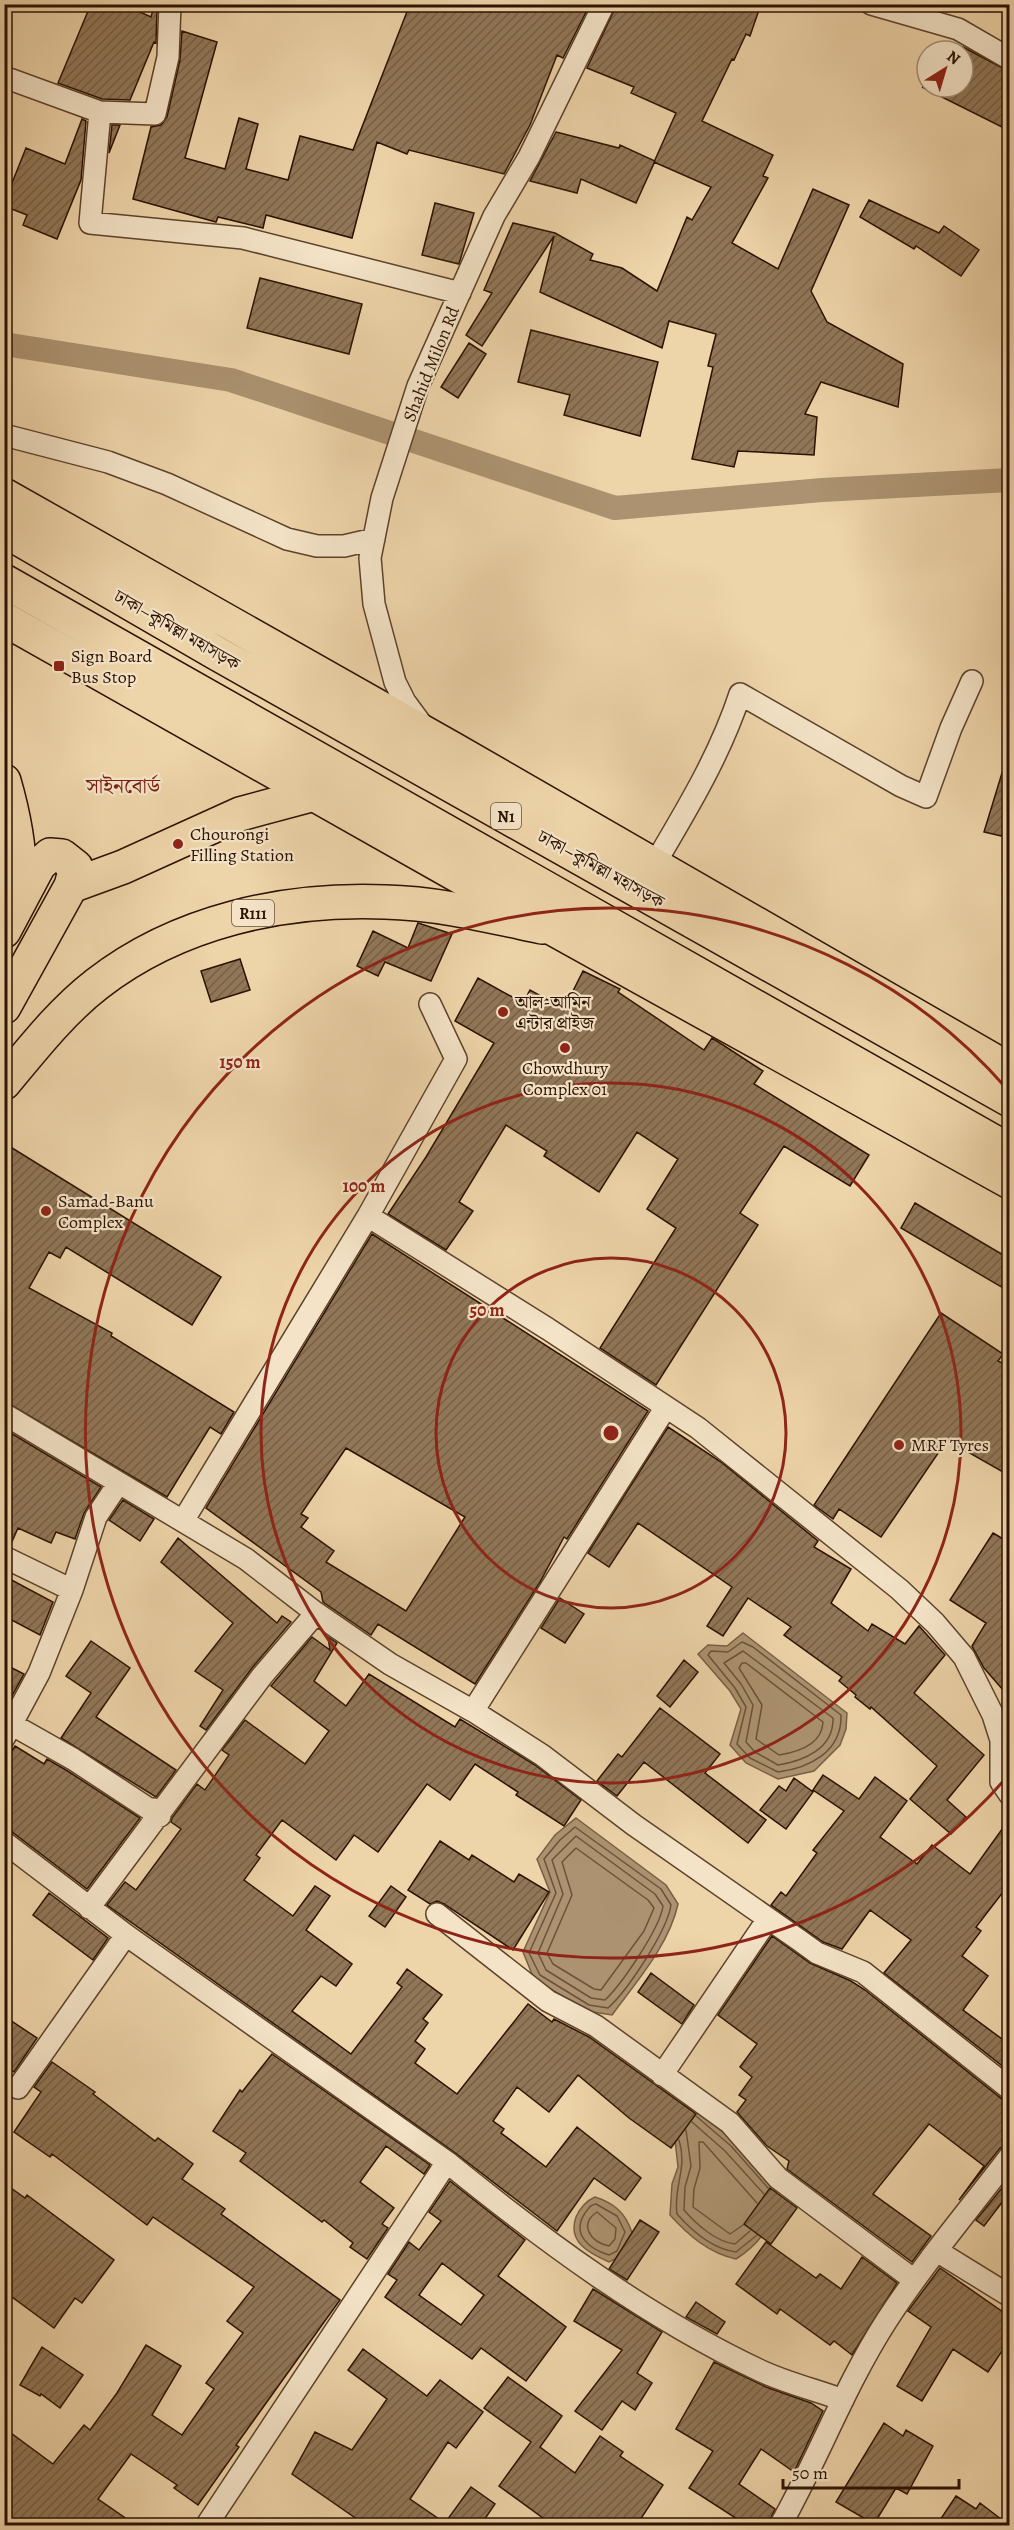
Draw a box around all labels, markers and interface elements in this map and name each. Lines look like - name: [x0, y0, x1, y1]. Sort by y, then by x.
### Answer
- north arrow: [915, 39, 975, 99]
- text: N: [942, 46, 965, 70]
- street label: Shahid Milon Rd: [397, 302, 465, 425]
- street label: ঢাকা–কুমিল্লা মহাসড়ক: [109, 584, 245, 676]
- place label: Sign Board Bus Stop: [71, 644, 153, 689]
- marker: Sign Board Bus Stop: [52, 659, 66, 673]
- district label: সাইনবোর্ড: [85, 772, 161, 800]
- road number: N1: [491, 803, 521, 829]
- place label: Chourongi Filling Station: [190, 822, 294, 867]
- street label: ঢাকা–কুমিল্লা মহাসড়ক: [533, 824, 670, 914]
- marker: Chourongi Filling Station: [171, 837, 185, 851]
- road number: R111: [232, 900, 274, 926]
- place label: আল-আমিন এন্টার প্রাইজ: [514, 990, 595, 1035]
- marker: আল-আমিন এন্টার প্রাইজ: [496, 1005, 510, 1019]
- marker: Chowdhury Complex 01: [558, 1041, 572, 1055]
- text: 150 m: [219, 1050, 261, 1074]
- place label: Chowdhury Complex 01: [522, 1056, 609, 1101]
- text: 100 m: [343, 1174, 385, 1198]
- place label: Samad-Banu Complex: [58, 1189, 154, 1234]
- marker: Samad-Banu Complex: [39, 1204, 53, 1218]
- text: 50 m: [470, 1298, 504, 1322]
- centre of rings: [601, 1423, 621, 1443]
- place label: MRF Tyres: [911, 1433, 989, 1457]
- marker: MRF Tyres: [892, 1438, 906, 1452]
- scale bar: [783, 2452, 958, 2490]
- text: 50 m: [792, 2461, 828, 2485]

